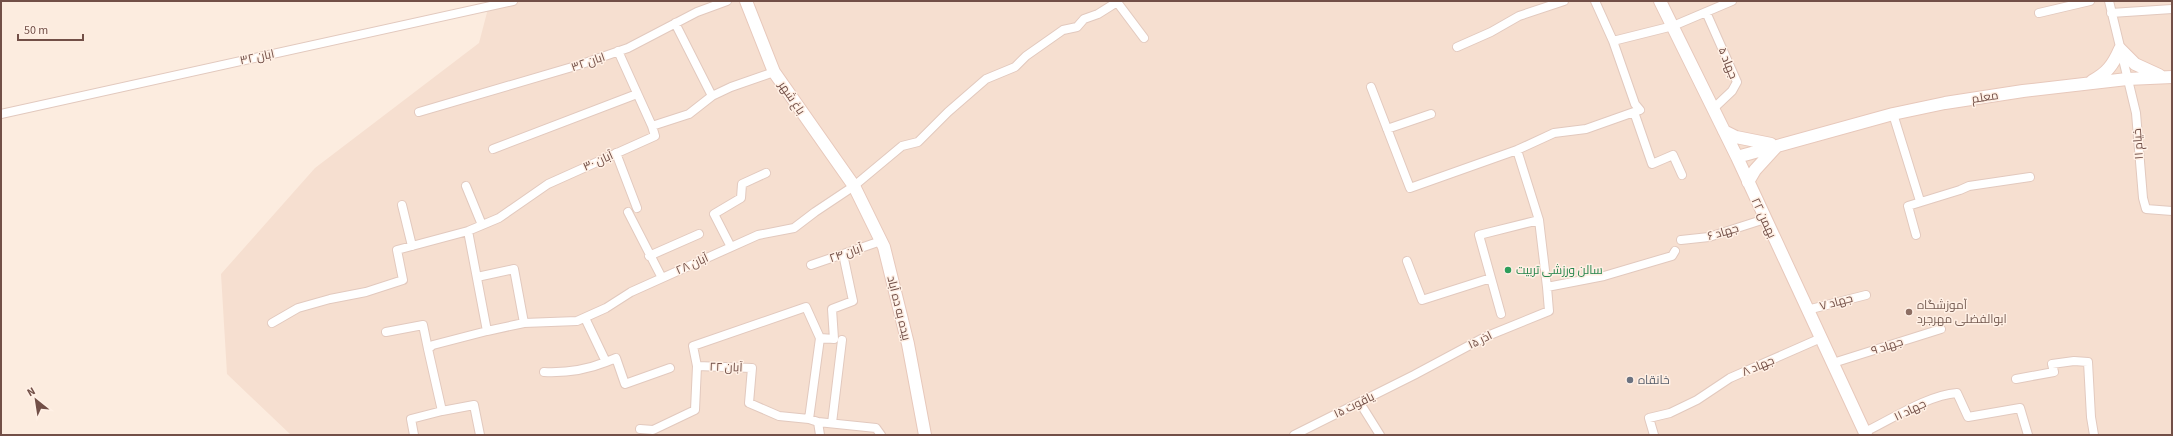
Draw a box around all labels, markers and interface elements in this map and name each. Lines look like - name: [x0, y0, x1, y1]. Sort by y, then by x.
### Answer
- scale bar: [18, 16, 83, 42]
- text: 50 m: [24, 22, 48, 39]
- street label: جهاد ۵: [1713, 45, 1742, 82]
- street label: ابان ۳۲: [238, 46, 276, 69]
- street label: ابان ۳۲: [569, 49, 607, 76]
- street label: باغ شهر: [774, 77, 809, 118]
- street label: معلم: [1970, 87, 2000, 108]
- street label: خیام ۱۱: [2129, 128, 2148, 160]
- street label: آبان ۳۰: [580, 147, 617, 176]
- street label: ۲۲ بهمن: [1747, 195, 1780, 241]
- street label: جهاد ۶: [1705, 220, 1741, 245]
- street label: آبان ۲۴: [827, 240, 866, 267]
- street label: آبان ۲۸: [673, 249, 712, 279]
- place label: سالن ورزشی تربیت: [1516, 262, 1603, 279]
- marker: سالن ورزشی تربیت: [1503, 265, 1513, 275]
- street label: بیده به ده آباد: [882, 274, 915, 342]
- street label: جهاد ۷: [1818, 290, 1855, 315]
- place label: آموزشگاه ابوالفضلی مهرجرد: [1917, 297, 2007, 328]
- marker: آموزشگاه ابوالفضلی مهرجرد: [1904, 307, 1914, 317]
- street label: اذر ۱۵: [1465, 327, 1495, 354]
- street label: جهاد ۹: [1869, 333, 1905, 360]
- street label: جهاد ۸: [1739, 352, 1777, 381]
- street label: آبان ۲۲: [709, 358, 744, 377]
- place label: خانقاه: [1638, 372, 1670, 389]
- marker: خانقاه: [1625, 375, 1635, 385]
- north arrow: [16, 380, 56, 420]
- text: N: [24, 383, 38, 400]
- street label: یاقوت ۱۵: [1331, 388, 1378, 423]
- street label: جهاد ۱۱: [1891, 395, 1929, 425]

